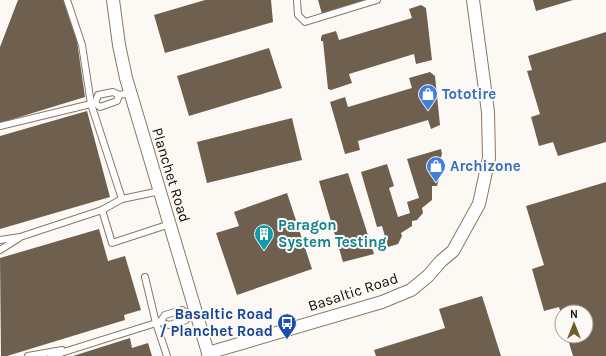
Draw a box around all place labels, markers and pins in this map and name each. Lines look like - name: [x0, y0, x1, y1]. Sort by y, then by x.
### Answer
- shop icon: Tototire: [417, 83, 439, 111]
- place label: Tototire: [442, 85, 496, 103]
- shop icon: Archizone: [425, 155, 447, 183]
- place label: Archizone: [450, 157, 521, 175]
- place label: Paragon System Testing: [278, 216, 387, 251]
- building icon: Paragon System Testing: [253, 223, 275, 251]
- place label: Basaltic Road / Planchet Road: [160, 305, 273, 340]
- bus stop icon: Basaltic Road / Planchet Road: [276, 312, 298, 340]

